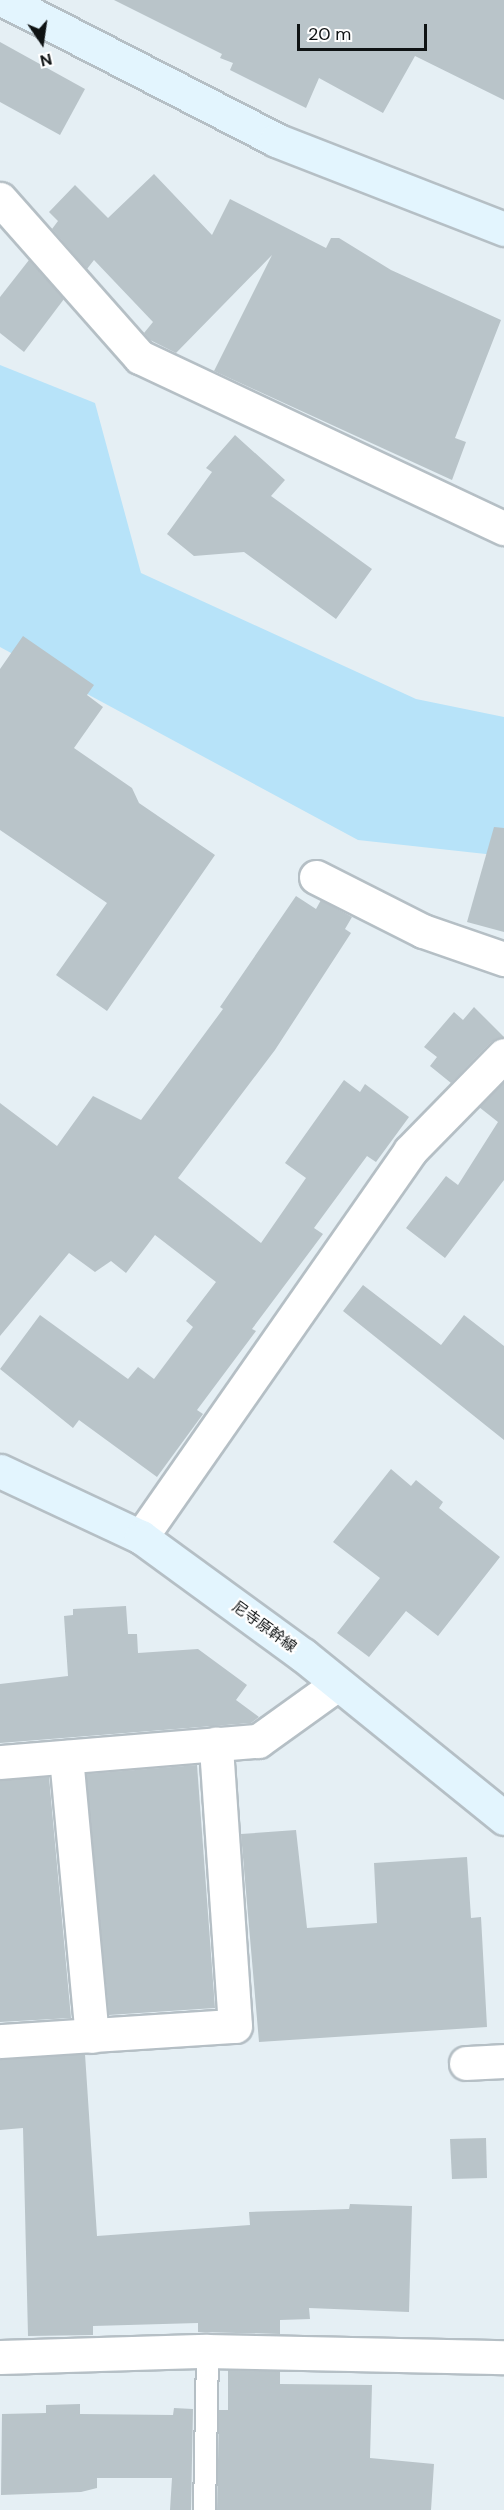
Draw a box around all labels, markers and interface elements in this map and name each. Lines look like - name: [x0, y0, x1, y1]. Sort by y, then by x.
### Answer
- north arrow: [12, 12, 72, 72]
- scale bar: [300, 12, 430, 50]
- text: 20 m: [308, 22, 351, 46]
- text: N: [38, 48, 54, 72]
- street label: 尼寺原幹線: [228, 1598, 300, 1656]

